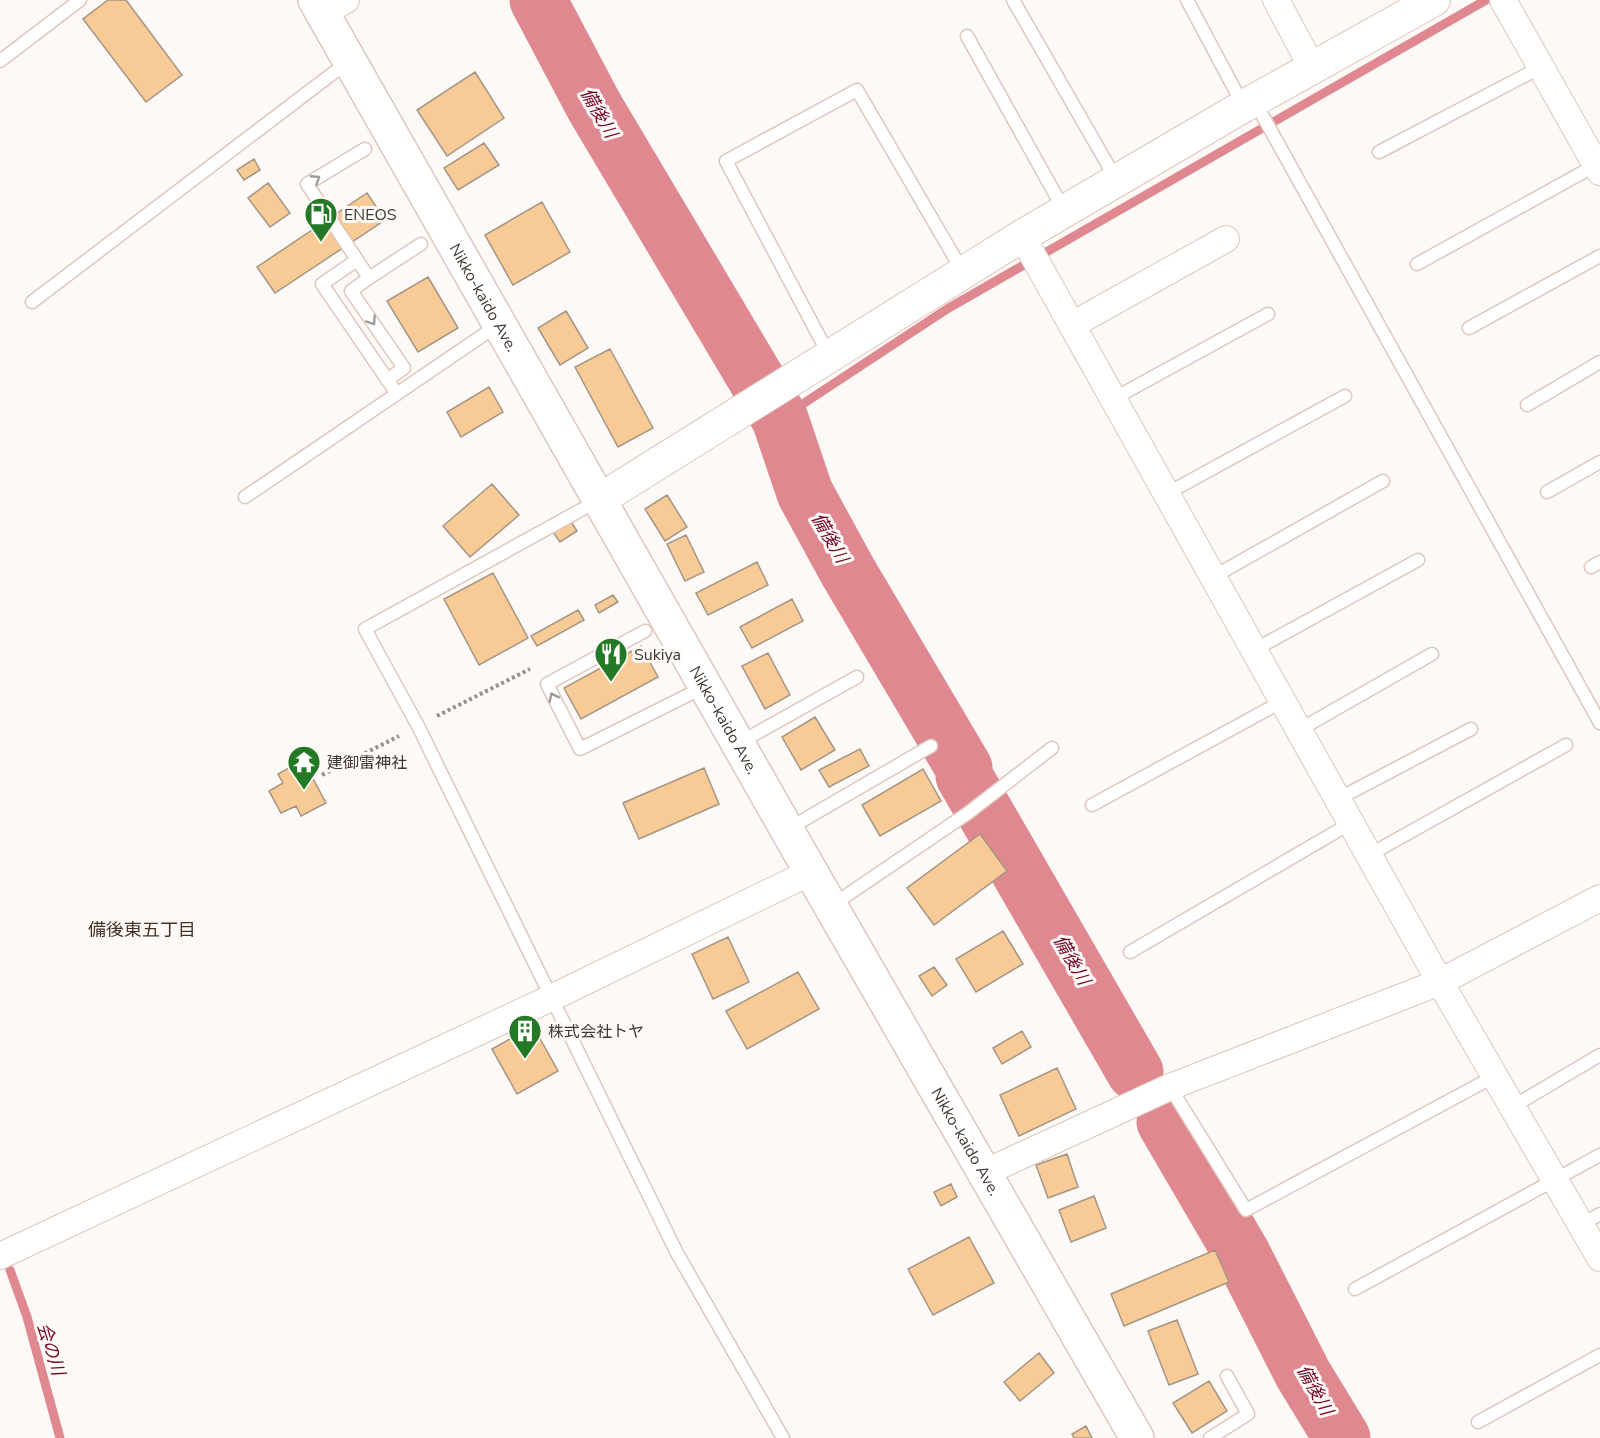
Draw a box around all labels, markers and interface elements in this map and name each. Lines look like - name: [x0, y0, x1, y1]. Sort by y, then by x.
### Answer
- water label: 備後川: [575, 84, 624, 144]
- one-way arrow: [310, 175, 321, 186]
- fuel station icon: ENEOS: [303, 196, 339, 243]
- place label: ENEOS: [344, 204, 397, 226]
- street label: Nikko-kaido Ave.: [444, 240, 523, 356]
- one-way arrow: [365, 314, 376, 325]
- water label: 備後川: [806, 509, 855, 569]
- restaurant icon: Sukiya: [593, 636, 629, 683]
- place label: Sukiya: [634, 644, 681, 666]
- street label: Nikko-kaido Ave.: [684, 662, 763, 778]
- one-way arrow: [549, 693, 561, 704]
- temple icon: 建御雷神社: [286, 744, 322, 791]
- place label: 建御雷神社: [327, 752, 407, 774]
- district label: 備後東五丁目: [88, 918, 196, 942]
- water label: 備後川: [1048, 931, 1097, 991]
- building icon: 株式会社トヤ: [507, 1013, 543, 1060]
- place label: 株式会社トヤ: [548, 1021, 644, 1043]
- street label: Nikko-kaido Ave.: [925, 1084, 1005, 1200]
- water label: 会の川: [32, 1320, 71, 1380]
- water label: 備後川: [1291, 1361, 1340, 1421]

